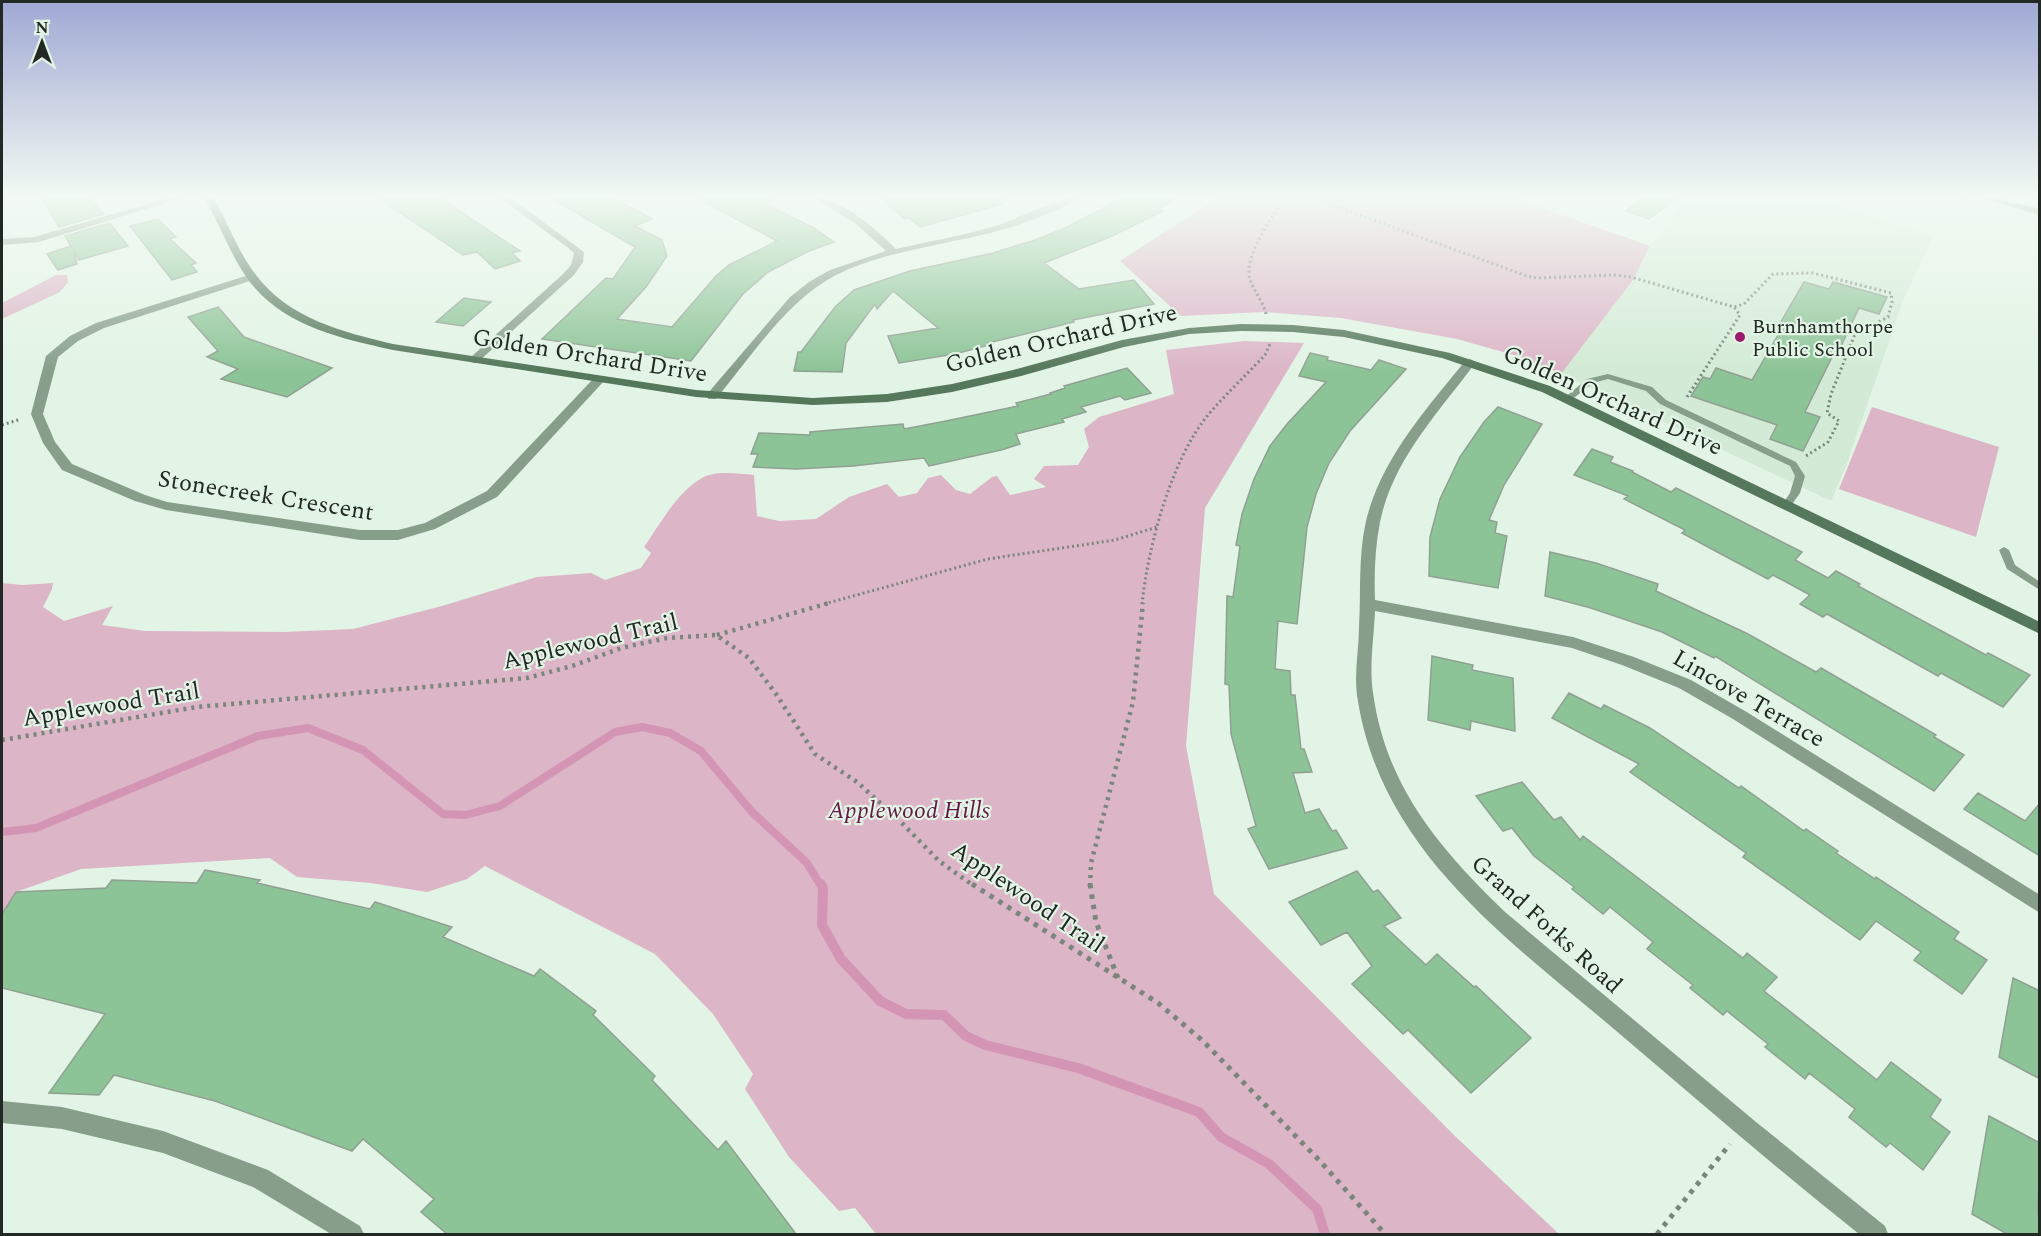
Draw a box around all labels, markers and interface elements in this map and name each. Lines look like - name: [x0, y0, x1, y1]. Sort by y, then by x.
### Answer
- north arrow: [12, 12, 72, 72]
- text: N: [35, 16, 49, 40]
- street label: Golden Orchard Drive: [942, 295, 1181, 383]
- place label: Burnhamthorpe Public School: [1752, 312, 1893, 365]
- street label: Golden Orchard Drive: [470, 320, 710, 392]
- marker: Burnhamthorpe Public School: [1733, 330, 1747, 344]
- street label: Golden Orchard Drive: [1497, 336, 1728, 466]
- street label: Stonecreek Crescent: [155, 461, 376, 531]
- street label: Applewood Trail: [499, 604, 682, 680]
- street label: Lincove Terrace: [1665, 641, 1832, 757]
- street label: Applewood Trail: [20, 673, 202, 737]
- park label: Applewood Hills: [827, 793, 991, 829]
- street label: Applewood Trail: [943, 833, 1112, 963]
- street label: Grand Forks Road: [1462, 847, 1630, 1003]

